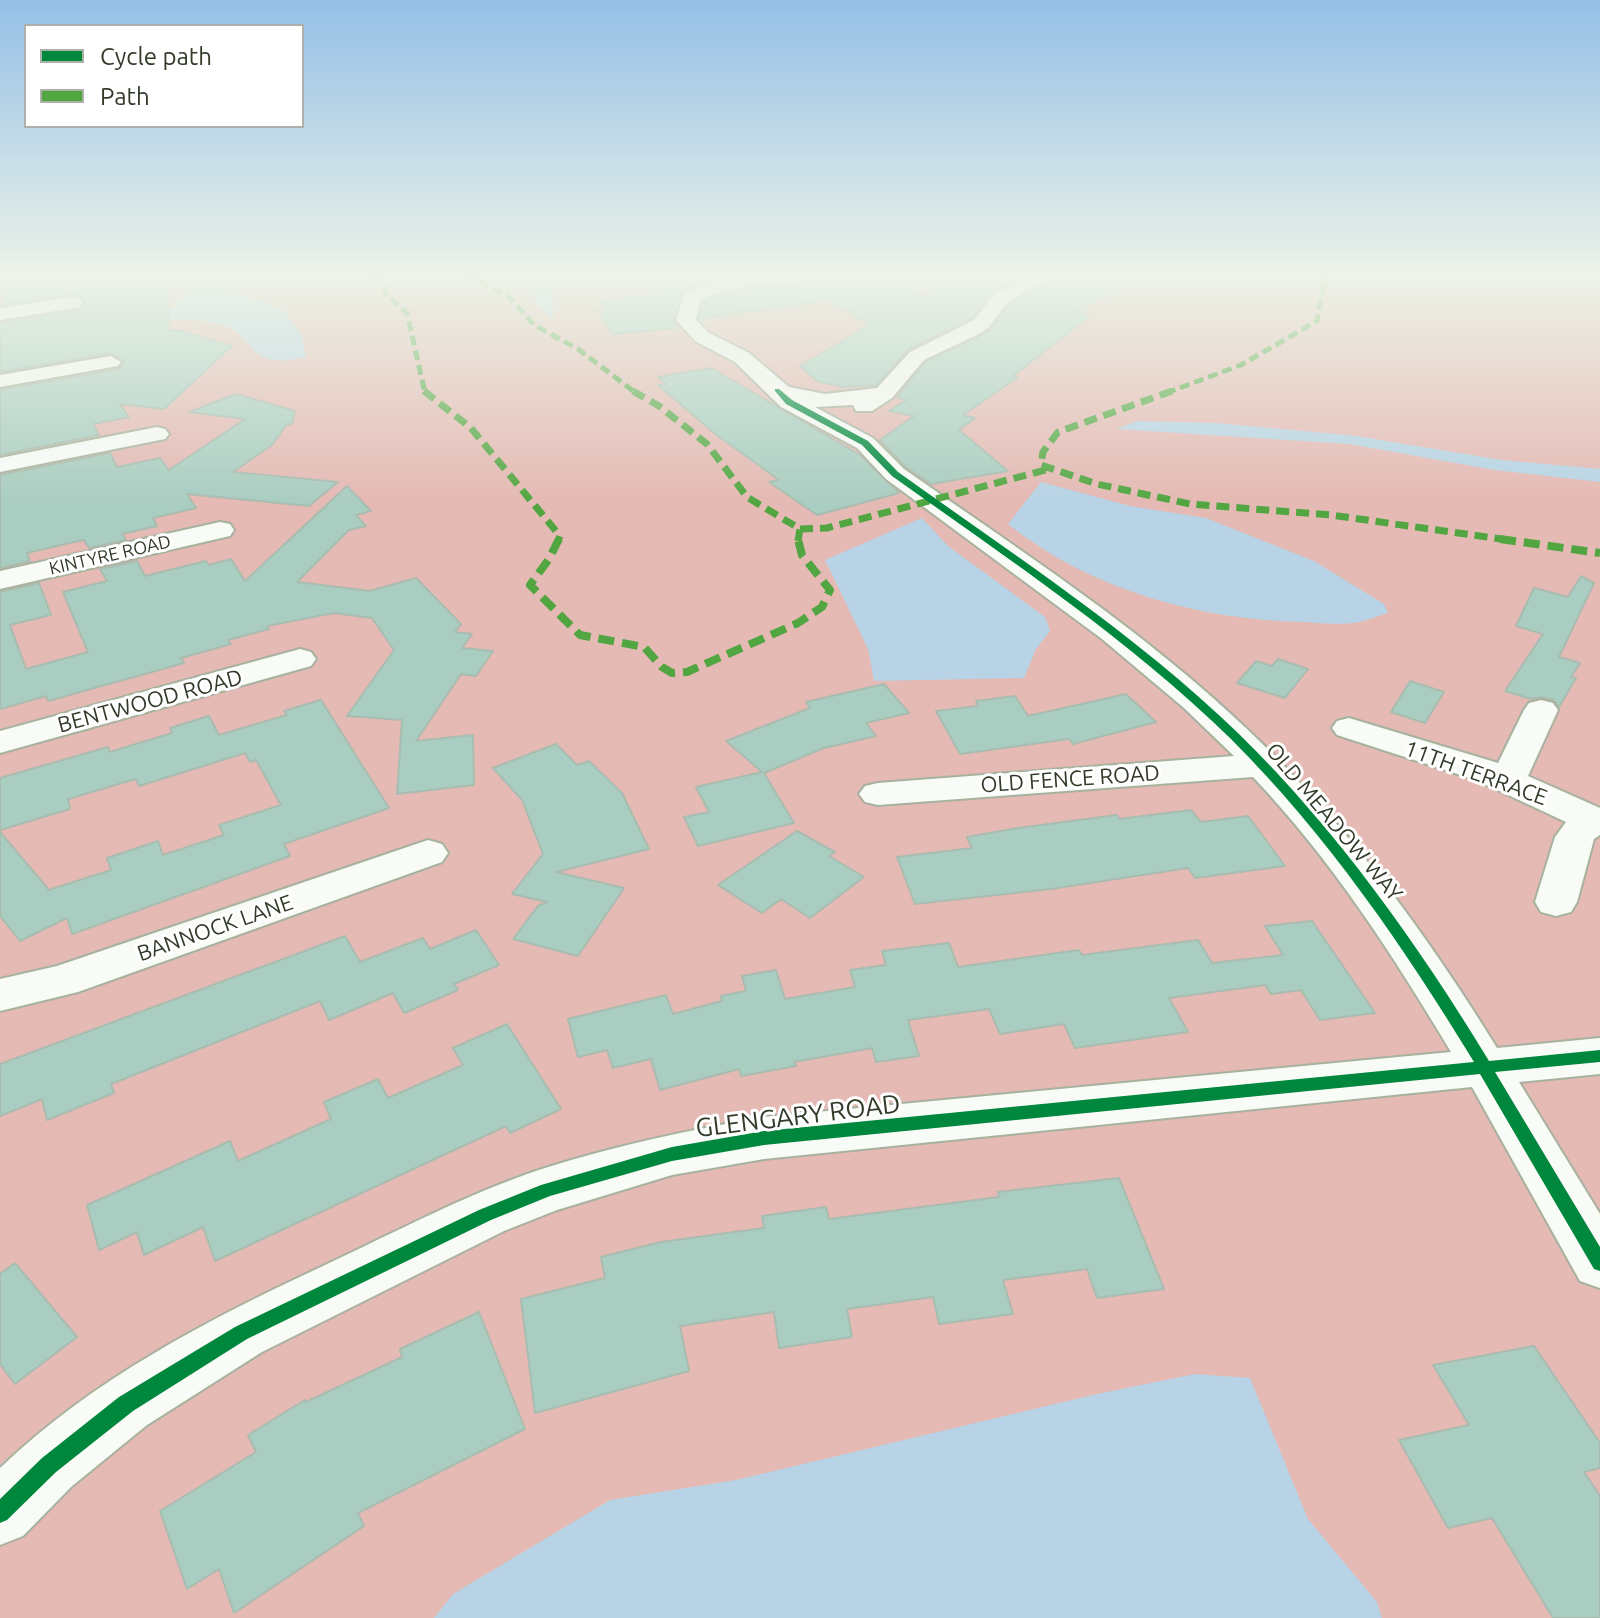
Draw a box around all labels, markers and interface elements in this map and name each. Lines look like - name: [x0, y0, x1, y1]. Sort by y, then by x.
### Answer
- legend: [24, 24, 304, 128]
- text: Cycle path: [100, 43, 212, 70]
- text: Path: [100, 83, 150, 110]
- street label: KINTYRE ROAD: [47, 531, 173, 579]
- street label: BENTWOOD ROAD: [55, 664, 245, 738]
- street label: 11TH TERRACE: [1401, 735, 1551, 811]
- street label: OLD MEADOW WAY: [1260, 738, 1408, 906]
- street label: OLD FENCE ROAD: [979, 760, 1161, 798]
- street label: BANNOCK LANE: [134, 889, 296, 967]
- street label: GLENGARY ROAD: [694, 1088, 902, 1144]

